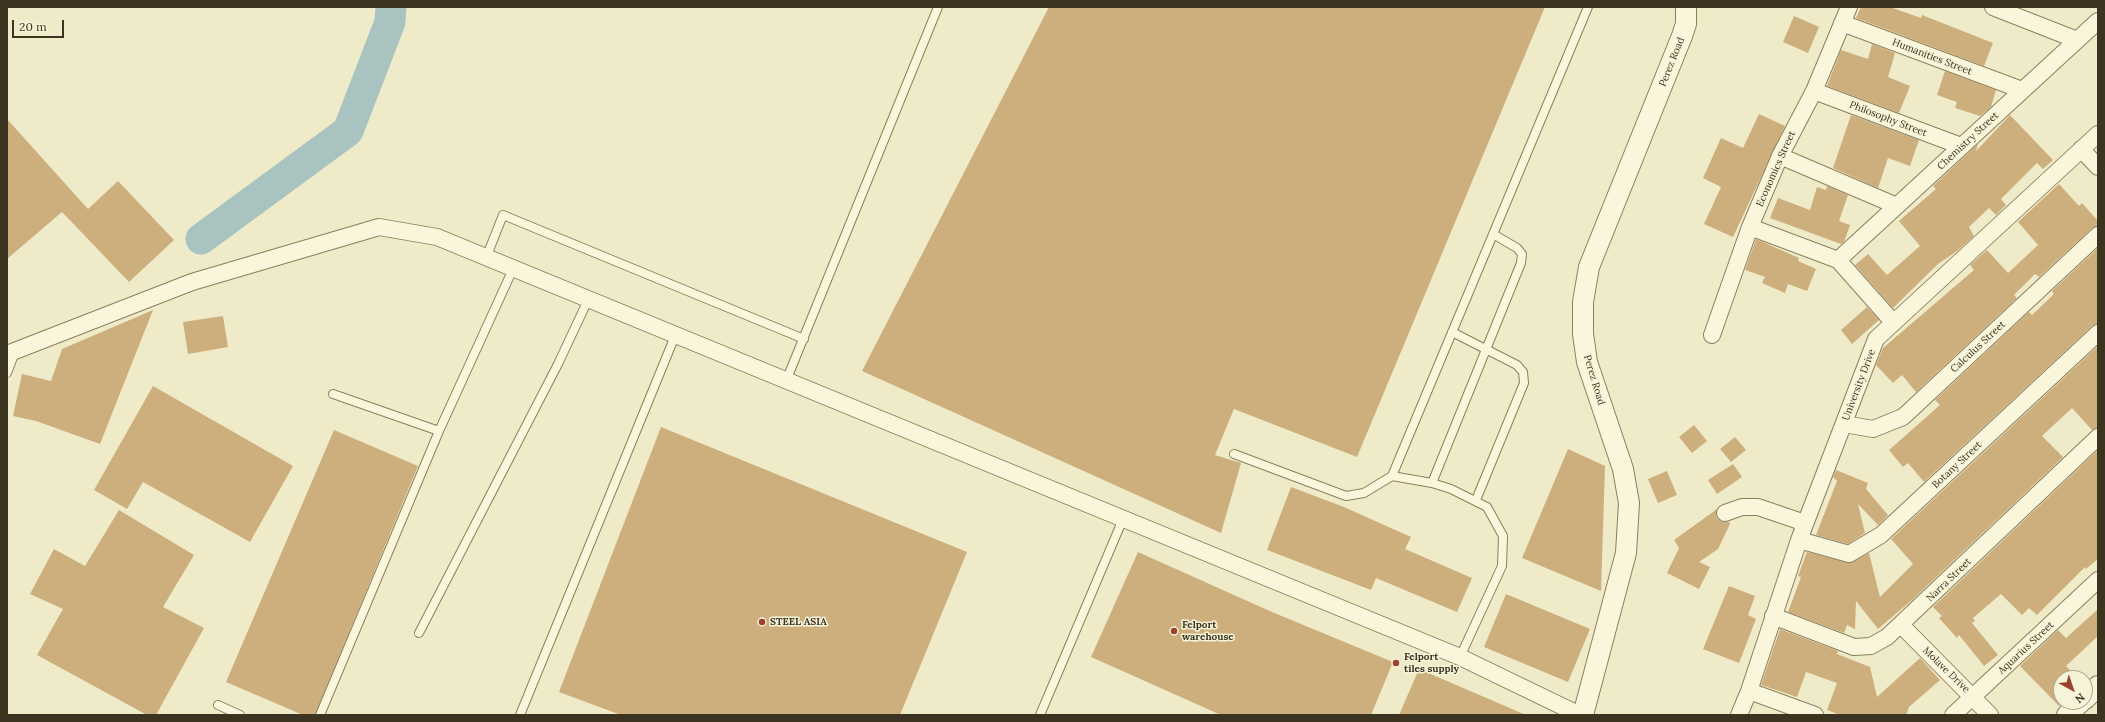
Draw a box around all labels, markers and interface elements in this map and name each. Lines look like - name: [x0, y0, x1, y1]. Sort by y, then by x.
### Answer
- scale bar: [14, 12, 66, 38]
- text: 20 m: [19, 19, 47, 34]
- street label: Perez Road: [1657, 36, 1687, 88]
- street label: Humanities Street: [1890, 36, 1974, 78]
- street label: Philosophy Street: [1848, 99, 1928, 139]
- street label: Chemistry Street: [1935, 110, 2001, 172]
- street label: Economics Street: [1754, 129, 1798, 209]
- street label: Calculus Street: [1948, 319, 2008, 375]
- street label: University Drive: [1840, 348, 1878, 422]
- street label: Perez Road: [1581, 353, 1607, 407]
- street label: Botany Street: [1930, 439, 1984, 491]
- street label: Narra Street: [1924, 556, 1974, 604]
- place label: STEEL ASIA: [770, 616, 827, 628]
- marker: STEEL ASIA: [757, 617, 767, 627]
- place label: Felport warehouse: [1182, 619, 1234, 642]
- street label: Aquarius Street: [1996, 619, 2056, 677]
- marker: Felport warehouse: [1169, 626, 1179, 636]
- street label: Molave Drive: [1920, 645, 1972, 695]
- place label: Felport tiles supply: [1404, 651, 1459, 674]
- marker: Felport tiles supply: [1391, 658, 1401, 668]
- north arrow: [2053, 670, 2093, 710]
- text: N: [2072, 690, 2088, 707]

